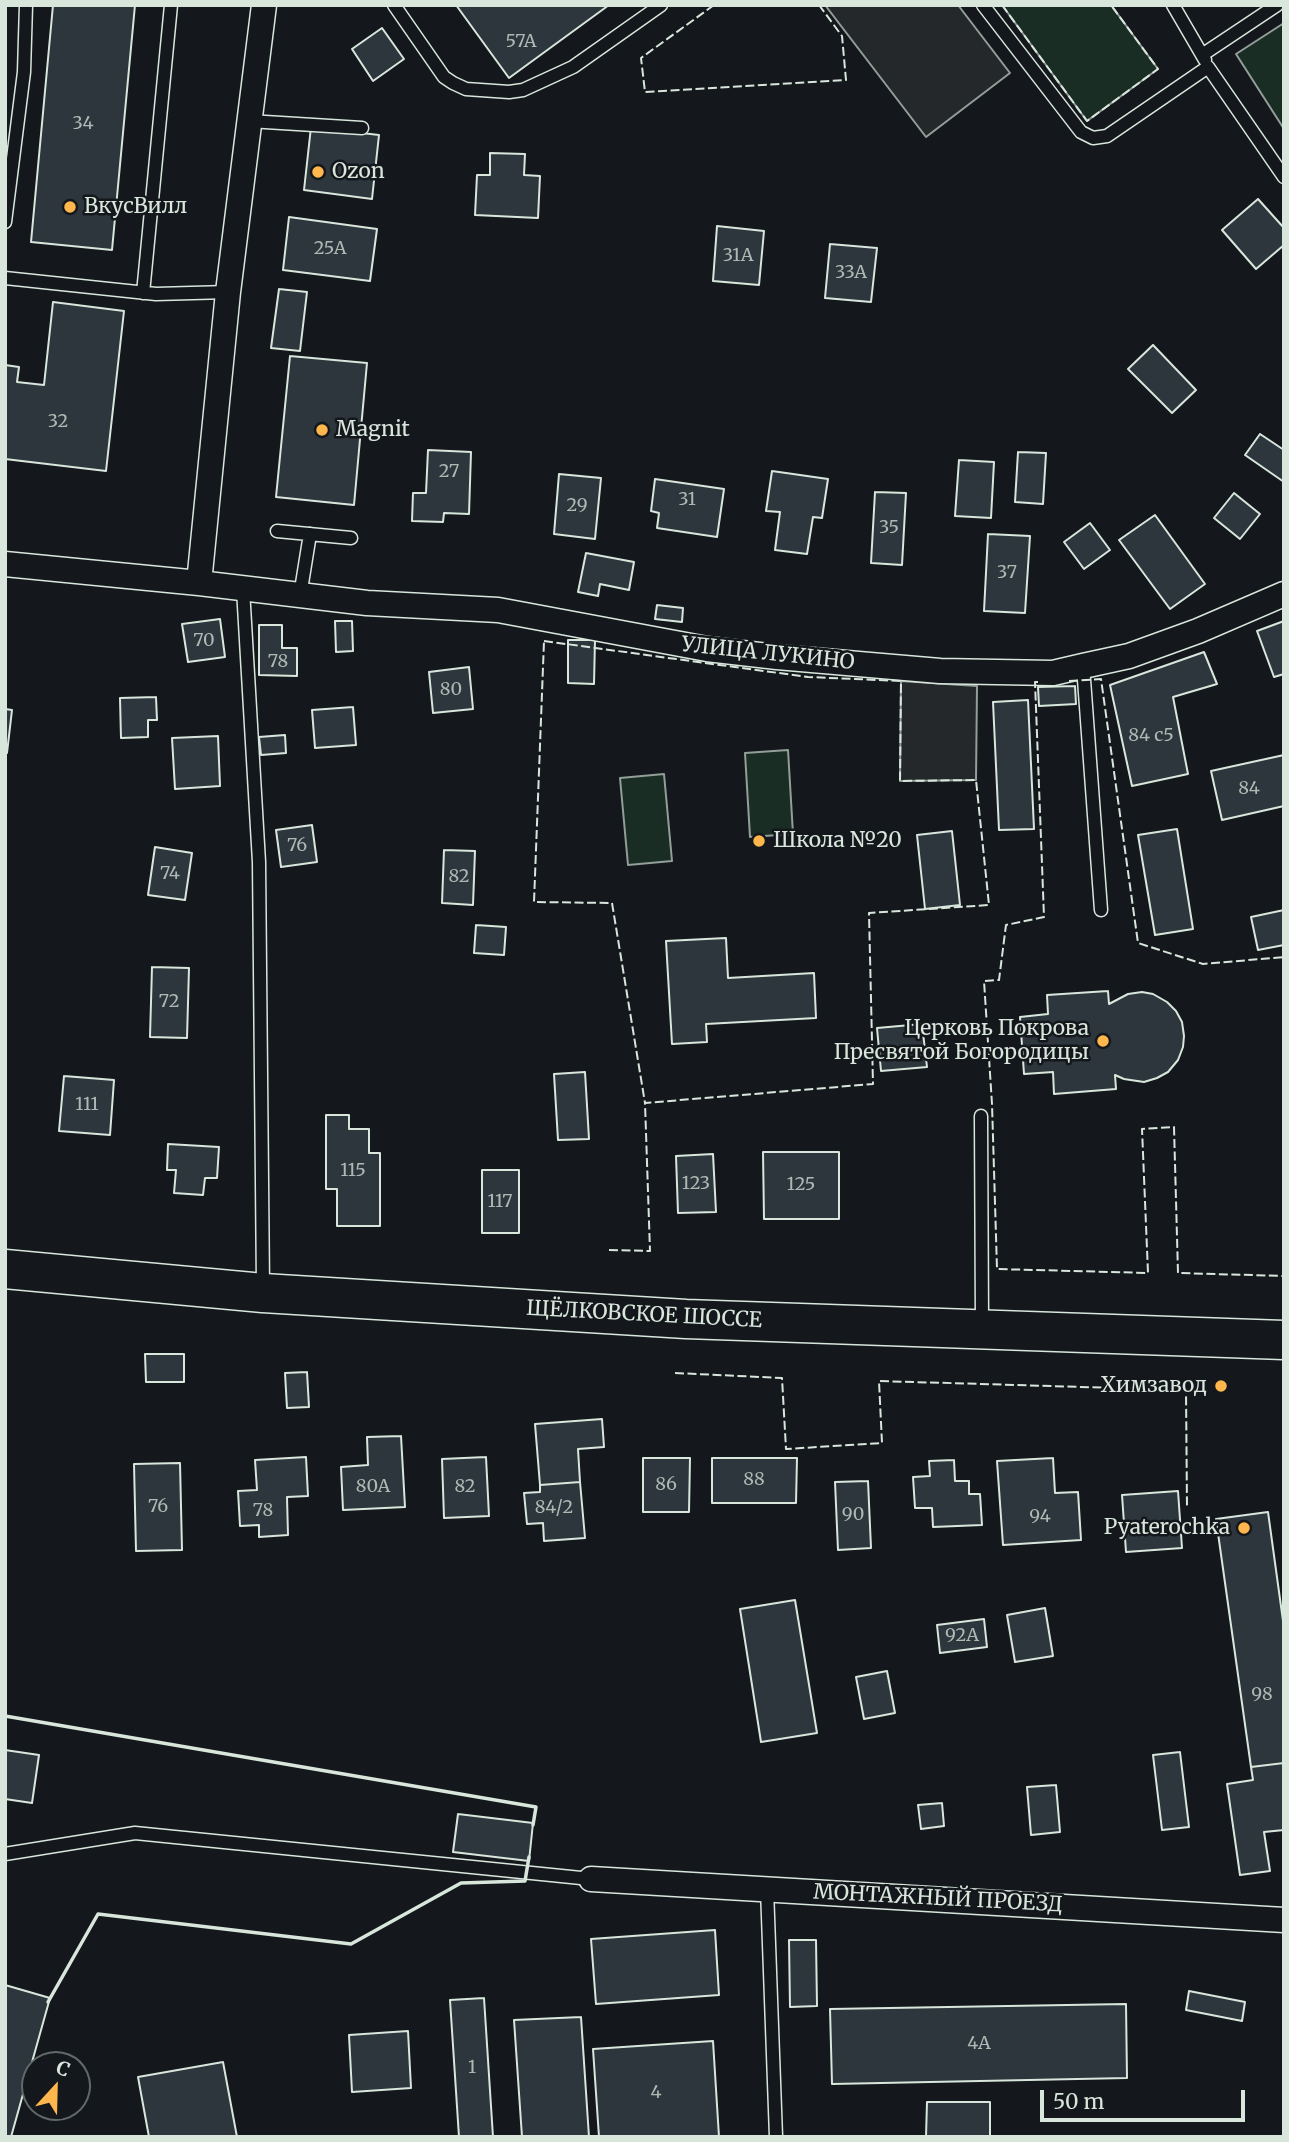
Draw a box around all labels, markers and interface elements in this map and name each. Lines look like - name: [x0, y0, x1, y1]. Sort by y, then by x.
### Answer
- house number: 57А: [506, 31, 536, 53]
- house number: 34: [72, 113, 94, 135]
- place label: Ozon: [332, 159, 385, 185]
- marker: Ozon: [310, 164, 326, 180]
- place label: ВкусВилл: [84, 194, 187, 220]
- marker: ВкусВилл: [62, 199, 78, 215]
- house number: 25А: [314, 238, 346, 260]
- house number: 31А: [723, 245, 753, 267]
- house number: 33А: [835, 262, 867, 284]
- house number: 32: [48, 411, 68, 433]
- place label: Magnit: [336, 417, 410, 443]
- marker: Magnit: [314, 422, 330, 438]
- house number: 27: [439, 461, 459, 483]
- house number: 31: [678, 489, 696, 511]
- house number: 29: [566, 495, 588, 517]
- house number: 35: [879, 517, 899, 539]
- house number: 37: [997, 562, 1017, 584]
- house number: 70: [193, 630, 215, 652]
- street label: УЛИЦА ЛУКИНО: [680, 632, 856, 676]
- house number: 78: [268, 651, 288, 673]
- house number: 80: [440, 679, 462, 701]
- house number: 84 с5: [1128, 725, 1174, 747]
- house number: 84: [1238, 778, 1260, 800]
- place label: Школа №20: [773, 828, 902, 854]
- marker: Школа №20: [751, 833, 767, 849]
- house number: 76: [287, 835, 307, 857]
- house number: 74: [160, 863, 180, 885]
- house number: 82: [448, 866, 470, 888]
- house number: 72: [159, 991, 179, 1013]
- place label: Церковь Покрова Пресвятой Богородицы: [834, 1016, 1089, 1066]
- marker: Церковь Покрова Пресвятой Богородицы: [1095, 1033, 1111, 1049]
- house number: 111: [75, 1094, 99, 1116]
- house number: 115: [340, 1160, 366, 1182]
- house number: 123: [682, 1173, 710, 1195]
- house number: 125: [787, 1174, 815, 1196]
- house number: 117: [488, 1191, 512, 1213]
- street label: ЩЁЛКОВСКОЕ ШОССЕ: [525, 1296, 763, 1334]
- place label: Химзавод: [1101, 1373, 1207, 1399]
- marker: Химзавод: [1213, 1378, 1229, 1394]
- house number: 88: [743, 1469, 765, 1491]
- house number: 86: [655, 1474, 677, 1496]
- house number: 80А: [356, 1476, 390, 1498]
- house number: 82: [454, 1476, 476, 1498]
- house number: 76: [148, 1496, 168, 1518]
- house number: 84/2: [535, 1497, 573, 1519]
- house number: 78: [253, 1500, 273, 1522]
- house number: 90: [842, 1504, 864, 1526]
- house number: 94: [1029, 1506, 1051, 1528]
- place label: Pyaterochka: [1104, 1515, 1230, 1541]
- marker: Pyaterochka: [1236, 1520, 1252, 1536]
- house number: 92А: [945, 1625, 979, 1647]
- house number: 98: [1251, 1684, 1273, 1706]
- street label: МОНТАЖНЫЙ ПРОЕЗД: [813, 1880, 1063, 1918]
- house number: 4А: [967, 2033, 991, 2055]
- north arrow: [21, 2051, 91, 2121]
- text: С: [53, 2055, 73, 2082]
- house number: 1: [468, 2057, 476, 2079]
- scale bar: [1044, 2076, 1249, 2120]
- house number: 4: [650, 2082, 662, 2104]
- text: 50 m: [1053, 2088, 1104, 2115]

